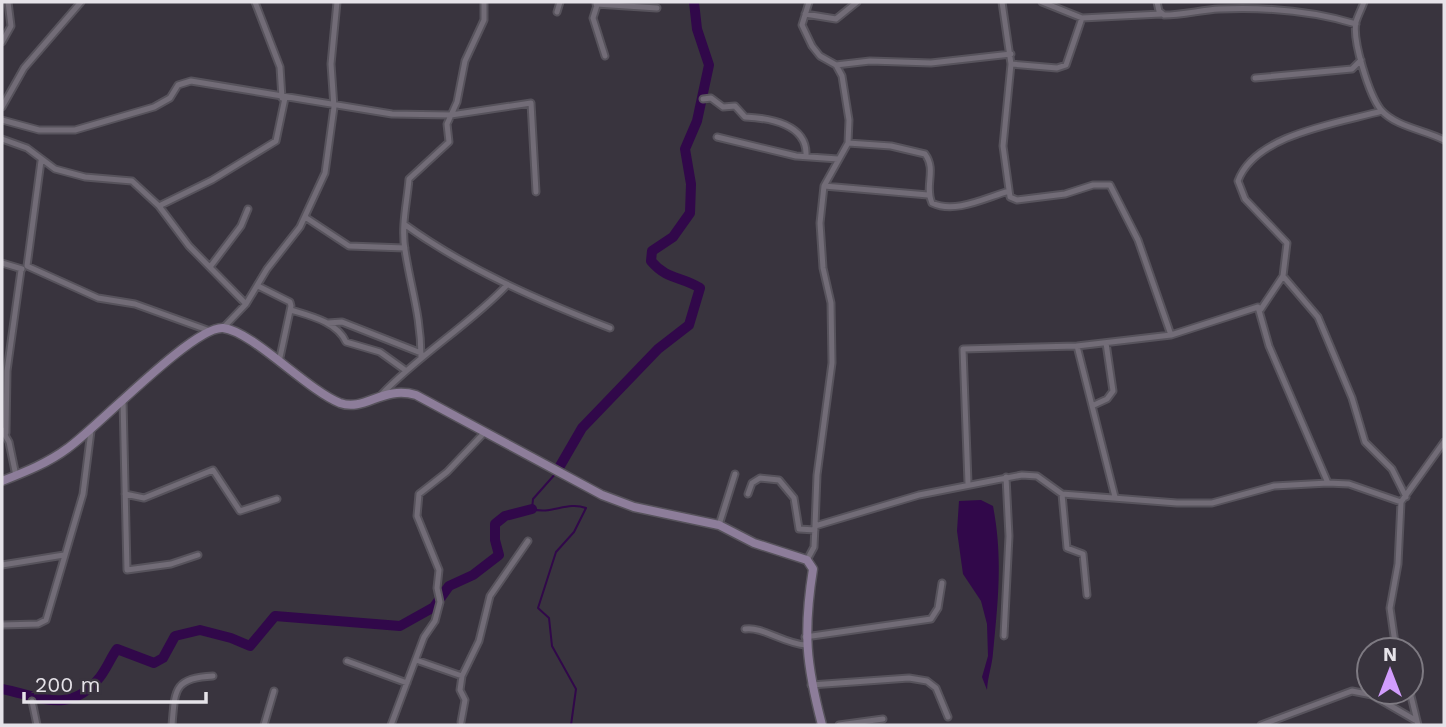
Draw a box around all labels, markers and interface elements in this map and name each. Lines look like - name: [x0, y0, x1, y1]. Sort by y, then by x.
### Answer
- north arrow: [1355, 636, 1425, 706]
- text: N: [1383, 643, 1397, 666]
- scale bar: [24, 660, 206, 704]
- text: 200 m: [35, 672, 101, 697]

